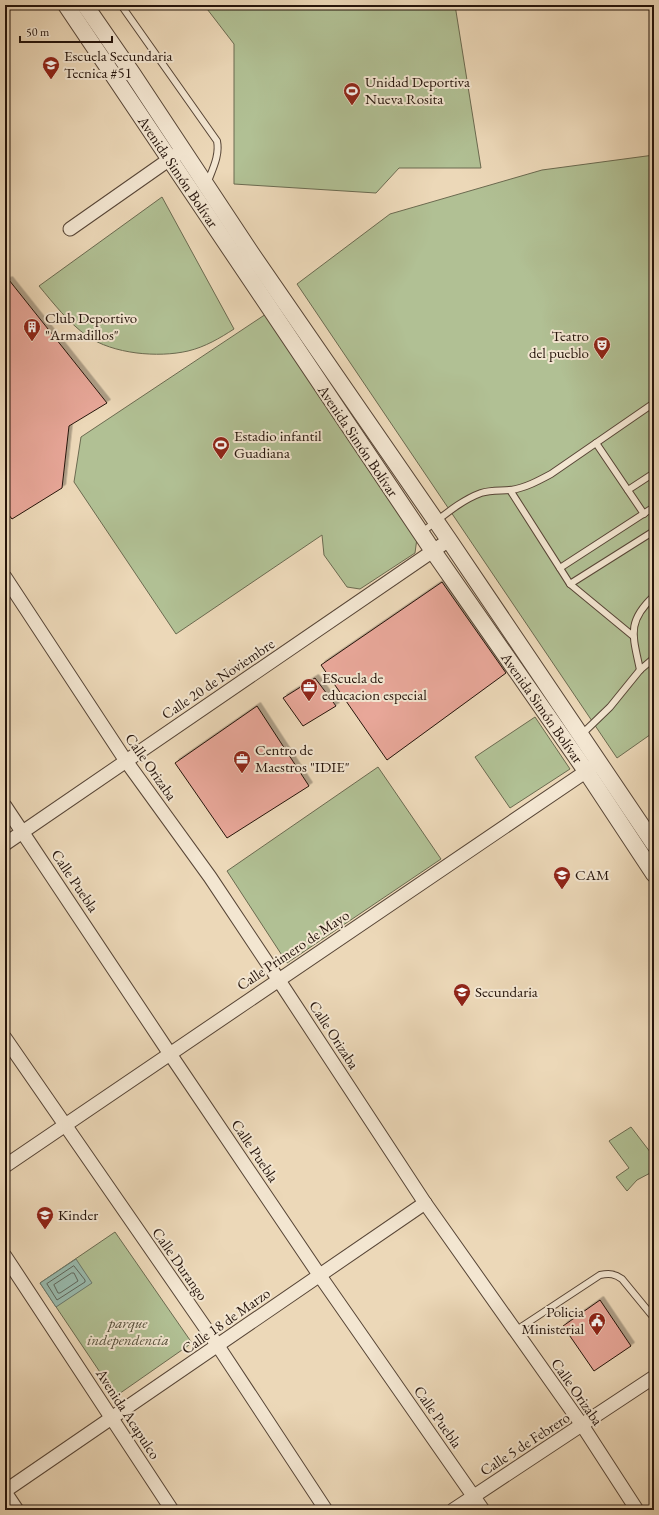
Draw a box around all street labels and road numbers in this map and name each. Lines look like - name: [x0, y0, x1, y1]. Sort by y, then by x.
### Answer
- street label: Avenida Simón Bolívar: [133, 111, 223, 231]
- street label: Avenida Simón Bolívar: [313, 380, 403, 500]
- street label: Calle 20 de Noviembre: [158, 634, 278, 723]
- street label: Avenida Simón Bolívar: [497, 648, 588, 767]
- street label: Calle Orizaba: [121, 729, 182, 804]
- street label: Calle Puebla: [47, 846, 103, 916]
- street label: Calle Primero de Mayo: [233, 905, 353, 994]
- street label: Calle Orizaba: [305, 997, 364, 1073]
- street label: Calle Puebla: [227, 1116, 283, 1186]
- street label: Calle Durango: [148, 1224, 213, 1304]
- street label: Calle 18 de Marzo: [178, 1283, 274, 1358]
- street label: Calle Orizaba: [547, 1354, 608, 1429]
- street label: Avenida Acapulco: [92, 1364, 165, 1463]
- street label: Calle Puebla: [410, 1382, 467, 1452]
- street label: Calle 5 de Febrero: [476, 1407, 573, 1480]

